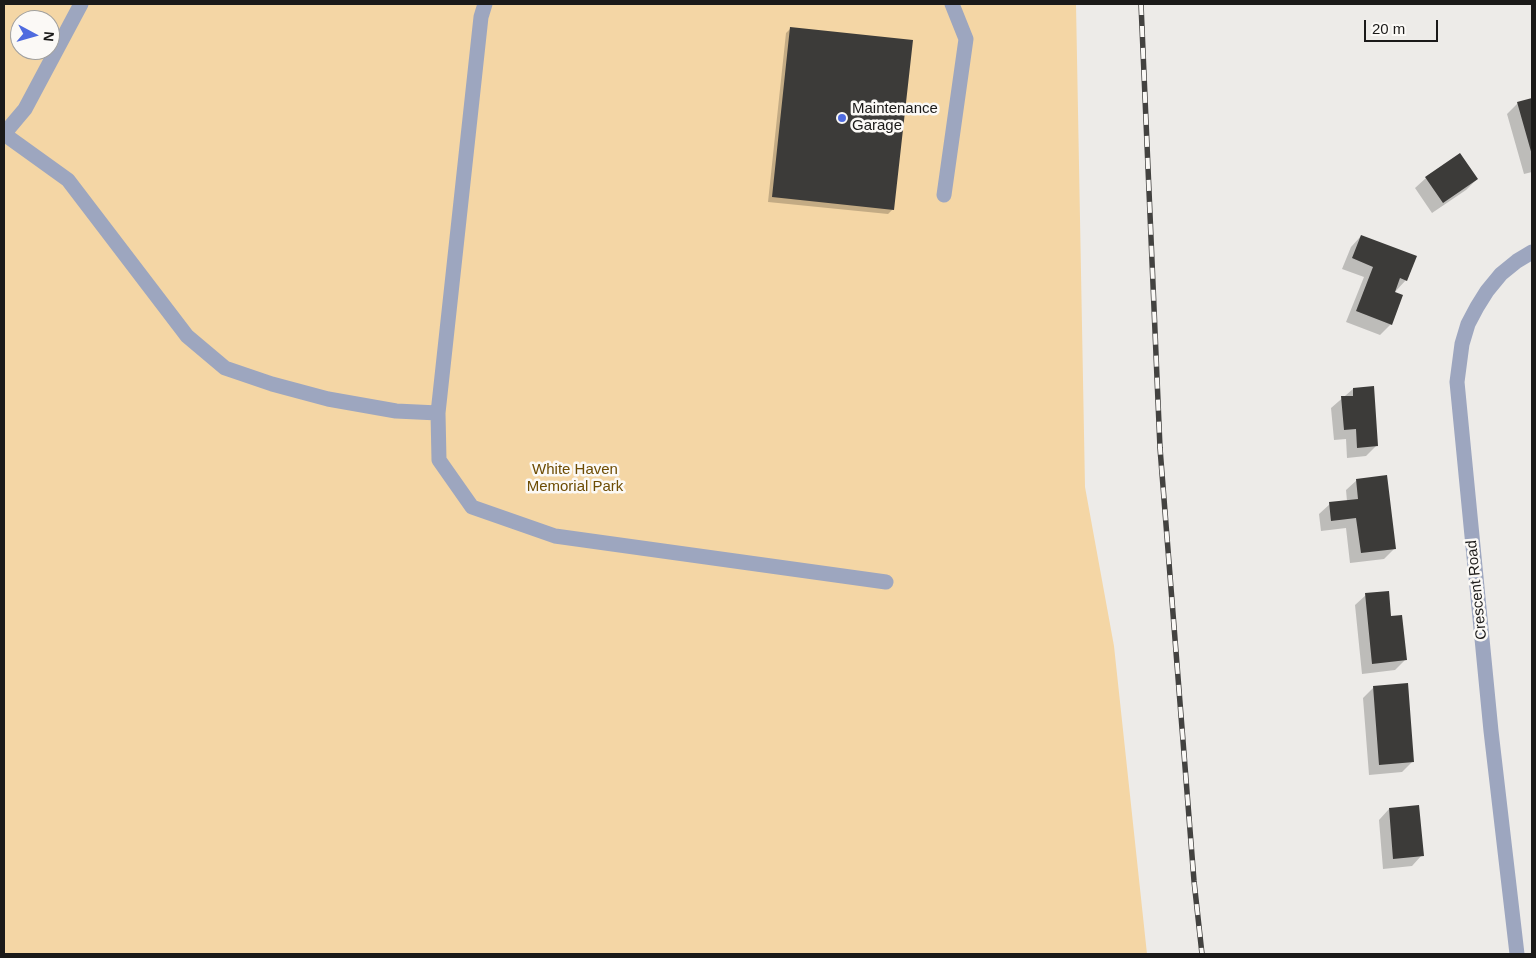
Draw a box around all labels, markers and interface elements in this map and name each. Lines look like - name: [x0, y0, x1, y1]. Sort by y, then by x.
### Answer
- north arrow: [10, 10, 60, 60]
- scale bar: [1366, 10, 1440, 42]
- text: 20 m: [1372, 20, 1405, 37]
- text: N: [40, 31, 57, 42]
- place label: Maintenance Garage: [852, 100, 938, 135]
- marker: Maintenance Garage: [836, 112, 848, 124]
- park label: White Haven Memorial Park: [527, 461, 623, 496]
- street label: Crescent Road: [1463, 539, 1491, 641]

